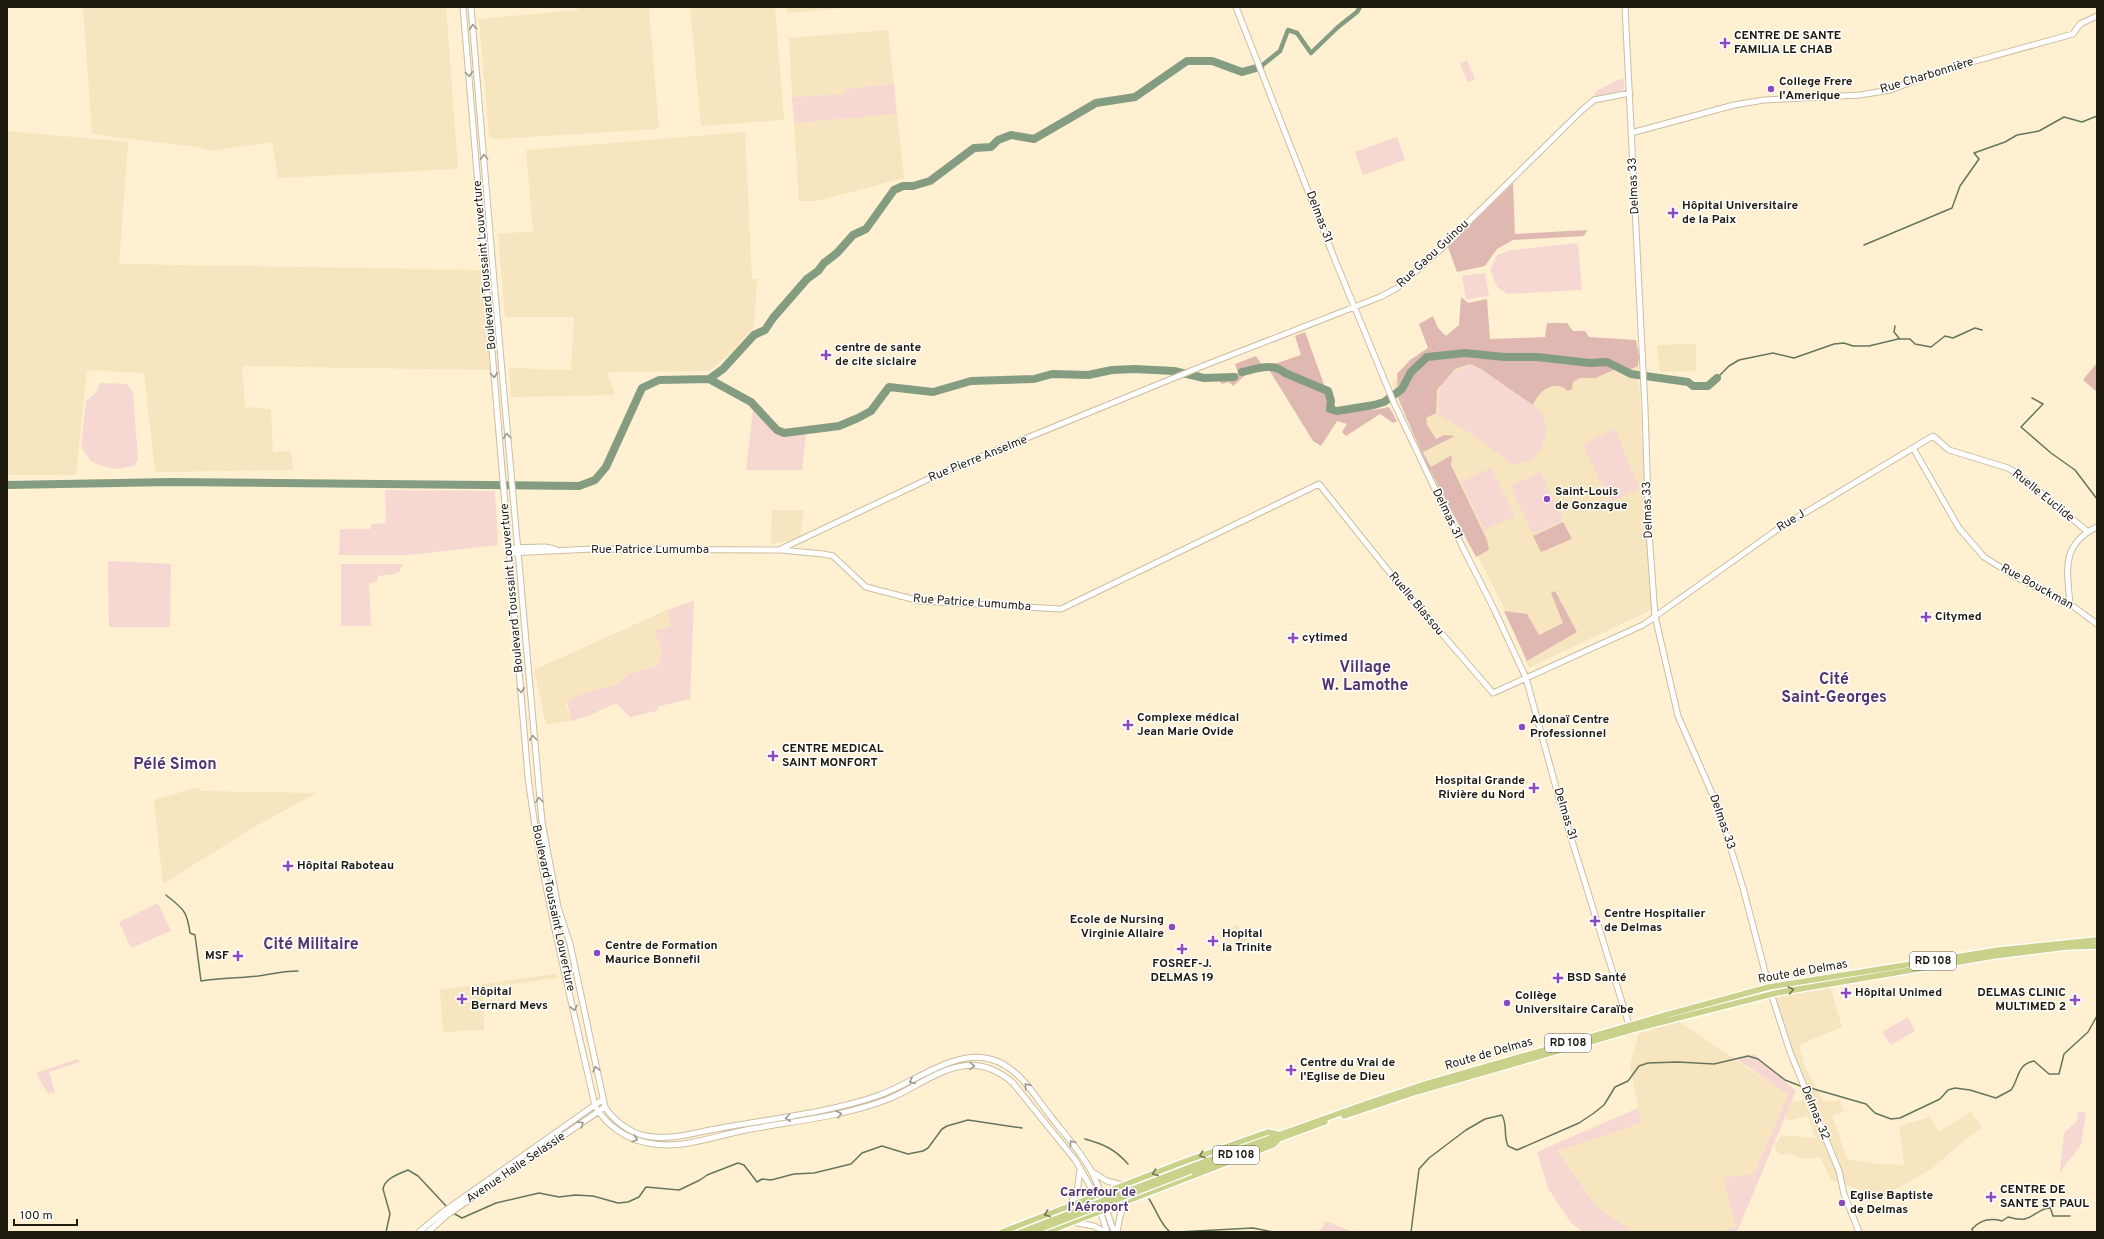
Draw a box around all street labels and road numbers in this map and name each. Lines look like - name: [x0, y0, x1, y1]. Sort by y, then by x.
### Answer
- street label: Rue Charbonnière: [1878, 54, 1976, 98]
- street label: Delmas 33: [1625, 157, 1643, 215]
- street label: Boulevard Toussaint Louverture: [470, 180, 500, 350]
- street label: Delmas 31: [1302, 189, 1336, 245]
- street label: Rue Gaou Guinou: [1393, 216, 1473, 292]
- street label: Rue Pierre Anselme: [926, 432, 1030, 486]
- street label: Ruelle Euclide: [2009, 466, 2077, 526]
- street label: Delmas 33: [1639, 481, 1657, 539]
- street label: Delmas 31: [1428, 486, 1466, 542]
- street label: Boulevard Toussaint Louverture: [497, 503, 527, 673]
- street label: Rue J: [1774, 506, 1808, 536]
- street label: Rue Patrice Lumumba: [591, 542, 709, 558]
- street label: Rue Bouckman: [1998, 560, 2076, 614]
- street label: Ruelle Biassou: [1385, 569, 1447, 639]
- street label: Rue Patrice Lumumba: [912, 591, 1032, 615]
- street label: Delmas 31: [1549, 786, 1581, 842]
- street label: Delmas 33: [1705, 792, 1739, 852]
- street label: Boulevard Toussaint Louverture: [527, 823, 579, 993]
- road number: RD 108: [1910, 952, 1956, 970]
- street label: Route de Delmas: [1757, 956, 1849, 988]
- street label: Route de Delmas: [1443, 1034, 1535, 1074]
- road number: RD 108: [1545, 1034, 1591, 1052]
- street label: Delmas 32: [1797, 1084, 1833, 1142]
- street label: Avenue Haile Selassie: [463, 1129, 569, 1207]
- road number: RD 108: [1213, 1146, 1259, 1164]

